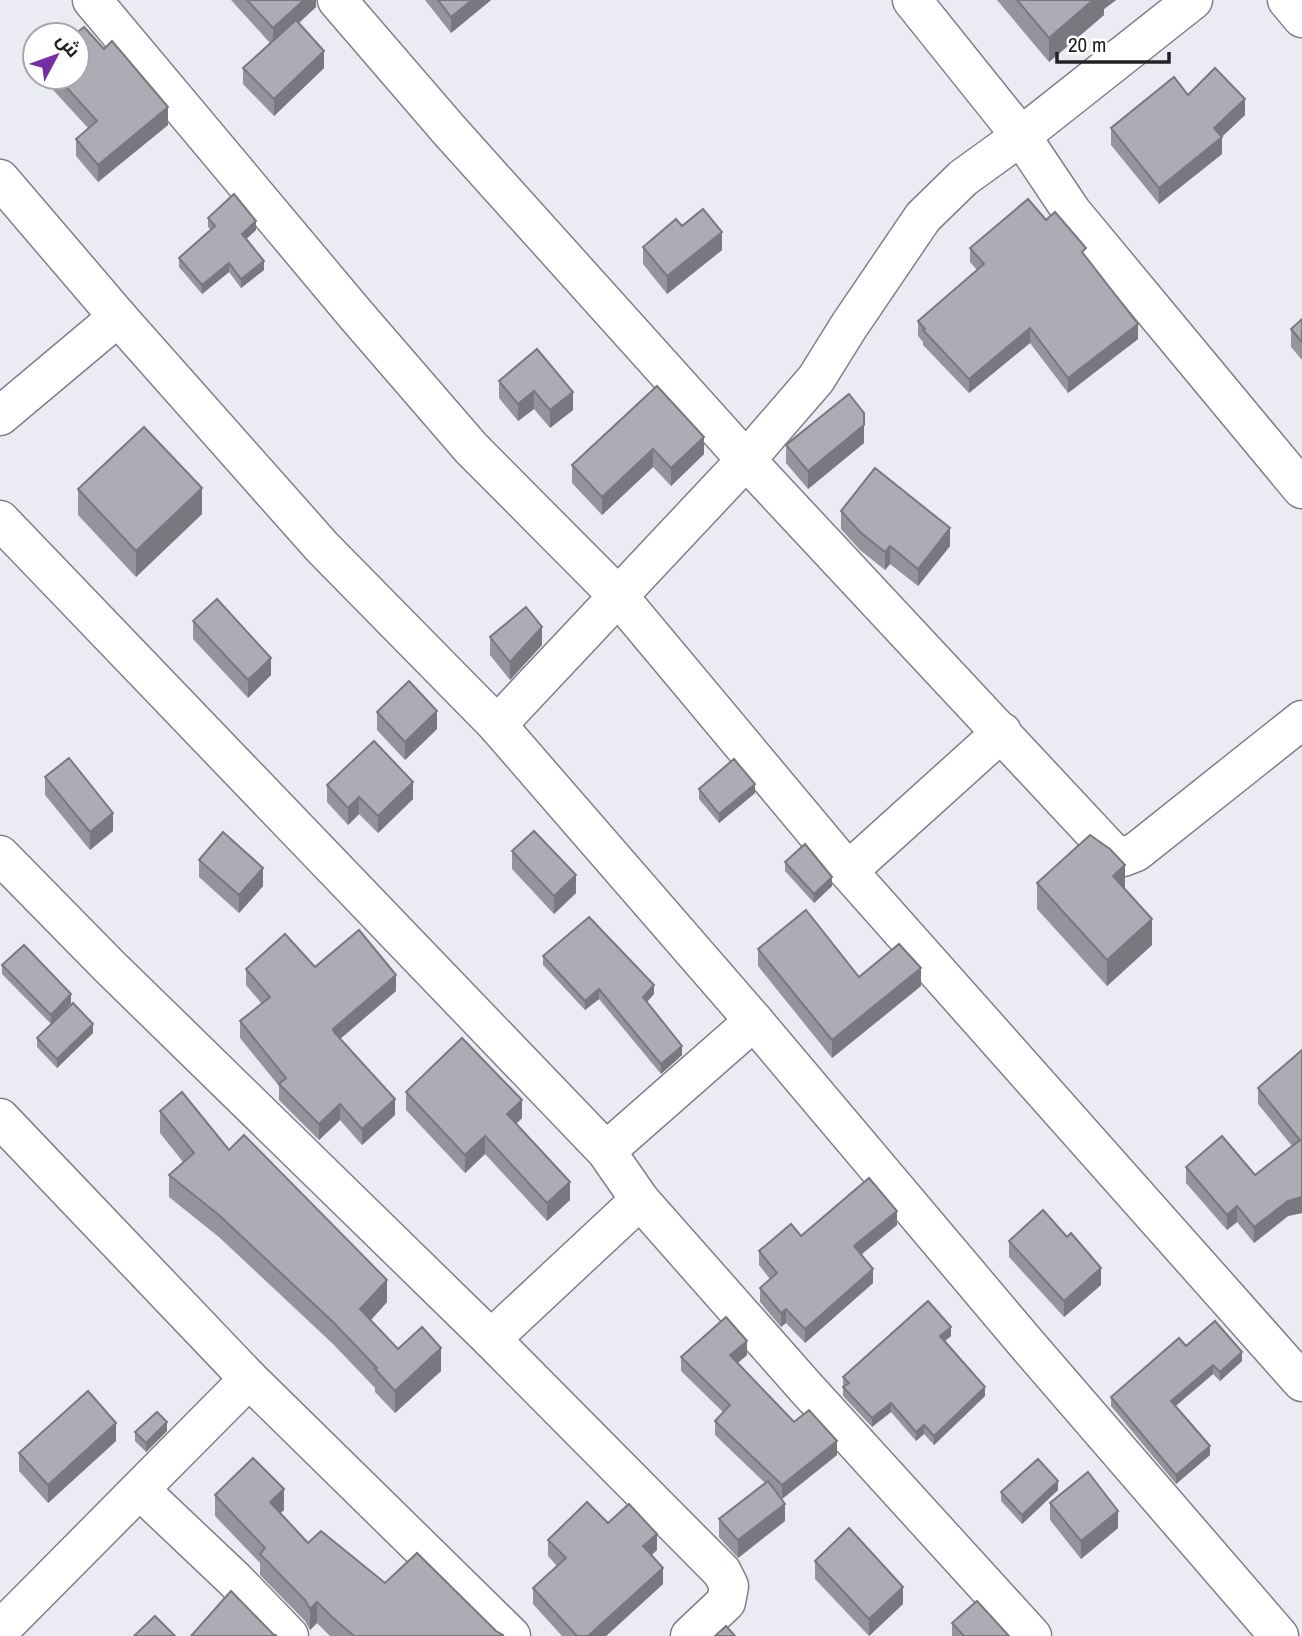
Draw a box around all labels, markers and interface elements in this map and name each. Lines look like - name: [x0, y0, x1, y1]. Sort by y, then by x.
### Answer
- north arrow: [21, 21, 91, 91]
- scale bar: [1057, 21, 1169, 65]
- text: ش: [51, 27, 87, 63]
- text: 20 m: [1068, 30, 1106, 59]

